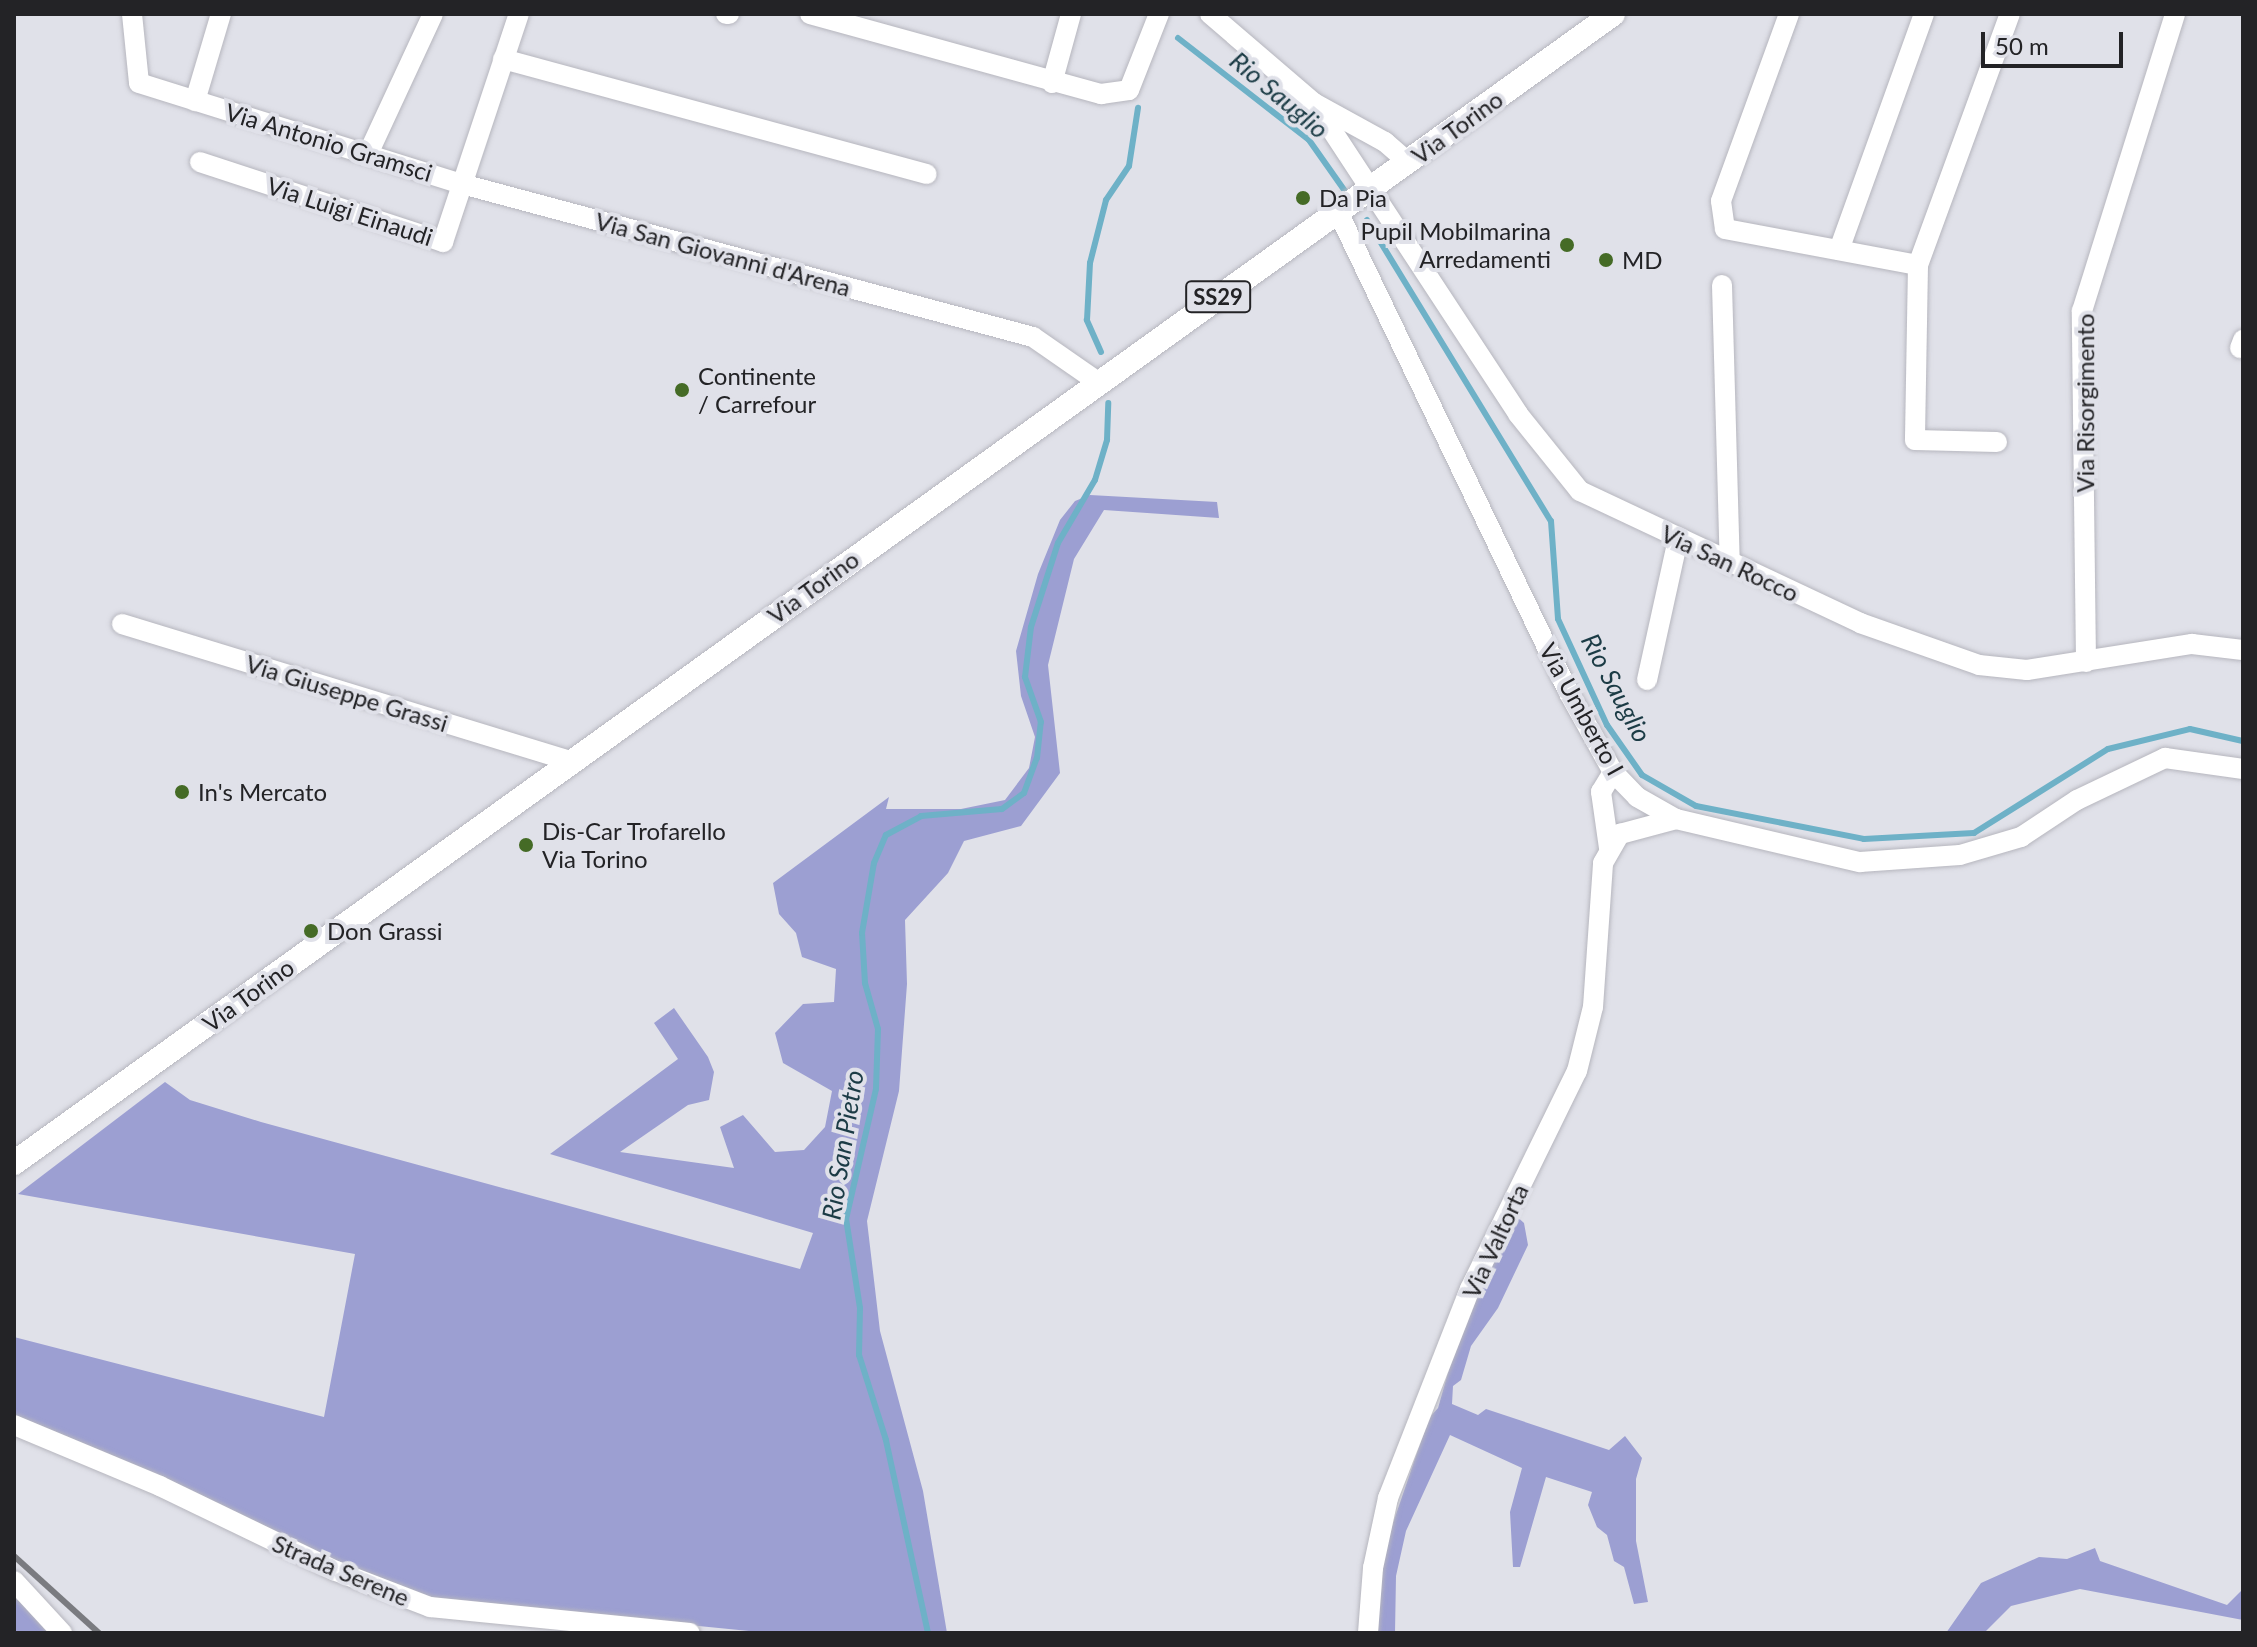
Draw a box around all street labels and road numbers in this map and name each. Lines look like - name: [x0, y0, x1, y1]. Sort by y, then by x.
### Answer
- street label: Via Torino: [1405, 84, 1509, 170]
- street label: Via Antonio Gramsci: [222, 97, 436, 187]
- street label: Via Luigi Einaudi: [263, 171, 437, 251]
- street label: Via San Giovanni d'Arena: [592, 206, 854, 302]
- road number: SS29: [1184, 279, 1252, 315]
- street label: Via Risorgimento: [2071, 313, 2099, 493]
- street label: Via San Rocco: [1657, 519, 1803, 607]
- street label: Via Torino: [761, 544, 865, 630]
- street label: Via Umberto I: [1534, 638, 1630, 780]
- street label: Via Giuseppe Grassi: [242, 649, 452, 737]
- street label: Via Torino: [196, 952, 300, 1038]
- street label: Via Valtorta: [1456, 1179, 1534, 1303]
- street label: Strada Serene: [268, 1528, 414, 1612]

